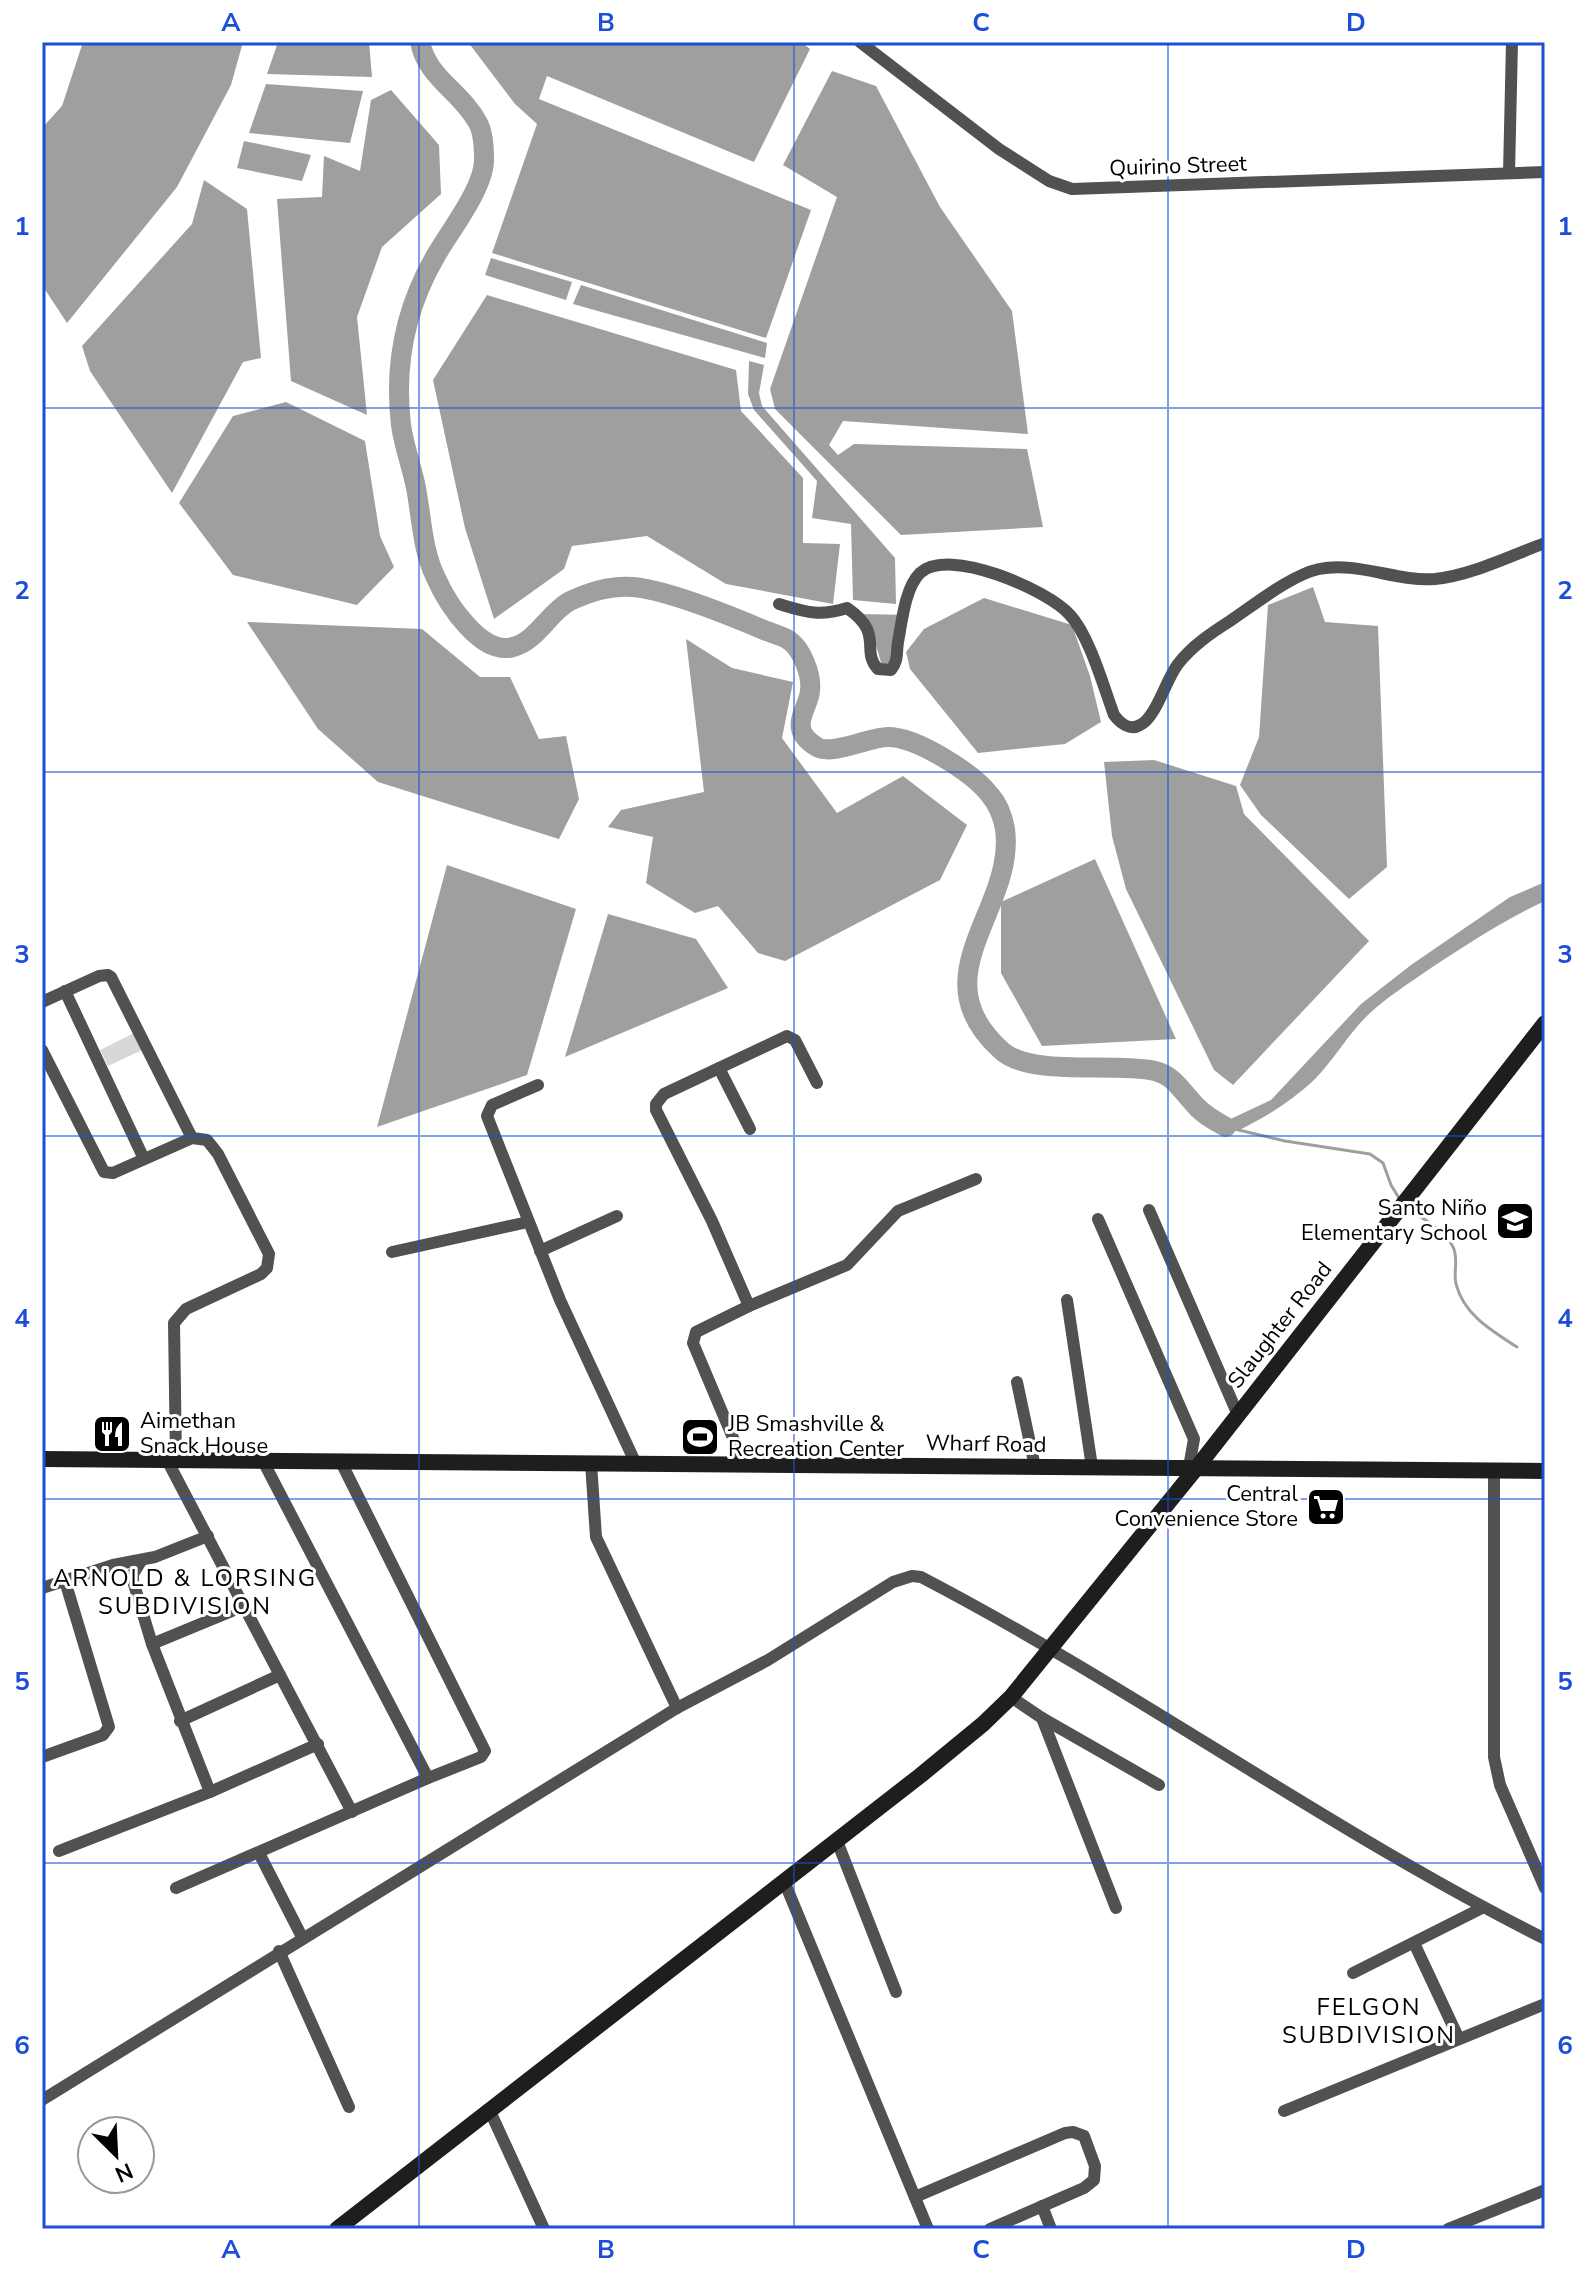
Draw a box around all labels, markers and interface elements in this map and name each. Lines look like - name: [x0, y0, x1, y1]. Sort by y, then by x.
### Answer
- text: A: [221, 5, 241, 40]
- text: B: [597, 5, 615, 40]
- text: C: [972, 5, 990, 40]
- text: D: [1346, 5, 1366, 40]
- street label: Quirino Street: [1109, 149, 1248, 183]
- text: 1: [14, 209, 30, 244]
- text: 1: [1557, 209, 1573, 244]
- text: 2: [14, 573, 30, 608]
- text: 2: [1557, 573, 1573, 608]
- text: 3: [14, 937, 30, 972]
- text: 3: [1557, 937, 1573, 972]
- place label: Santo Niño Elementary School: [1301, 1193, 1487, 1248]
- school or university icon: Santo Niño Elementary School: [1494, 1200, 1536, 1242]
- street label: Slaughter Road: [1221, 1255, 1339, 1395]
- text: 4: [14, 1301, 30, 1336]
- text: 4: [1557, 1301, 1573, 1336]
- place label: Aimethan Snack House: [140, 1406, 268, 1461]
- place label: JB Smashville & Recreation Center: [727, 1409, 904, 1464]
- restaurant icon: Aimethan Snack House: [91, 1413, 133, 1455]
- sports icon: JB Smashville & Recreation Center: [679, 1416, 721, 1458]
- street label: Wharf Road: [925, 1428, 1047, 1460]
- place label: Central Convenience Store: [1115, 1479, 1298, 1534]
- supermarket icon: Central Convenience Store: [1305, 1486, 1347, 1528]
- district label: ARNOLD & LORSING SUBDIVISION: [53, 1562, 317, 1622]
- text: 5: [14, 1664, 30, 1699]
- text: 5: [1557, 1664, 1573, 1699]
- district label: FELGON SUBDIVISION: [1282, 1991, 1456, 2051]
- text: 6: [14, 2028, 30, 2063]
- text: 6: [1557, 2028, 1573, 2063]
- north arrow: [76, 2115, 156, 2195]
- text: N: [110, 2155, 137, 2189]
- text: A: [221, 2232, 241, 2267]
- text: B: [597, 2232, 615, 2267]
- text: C: [972, 2232, 990, 2267]
- text: D: [1346, 2232, 1366, 2267]

